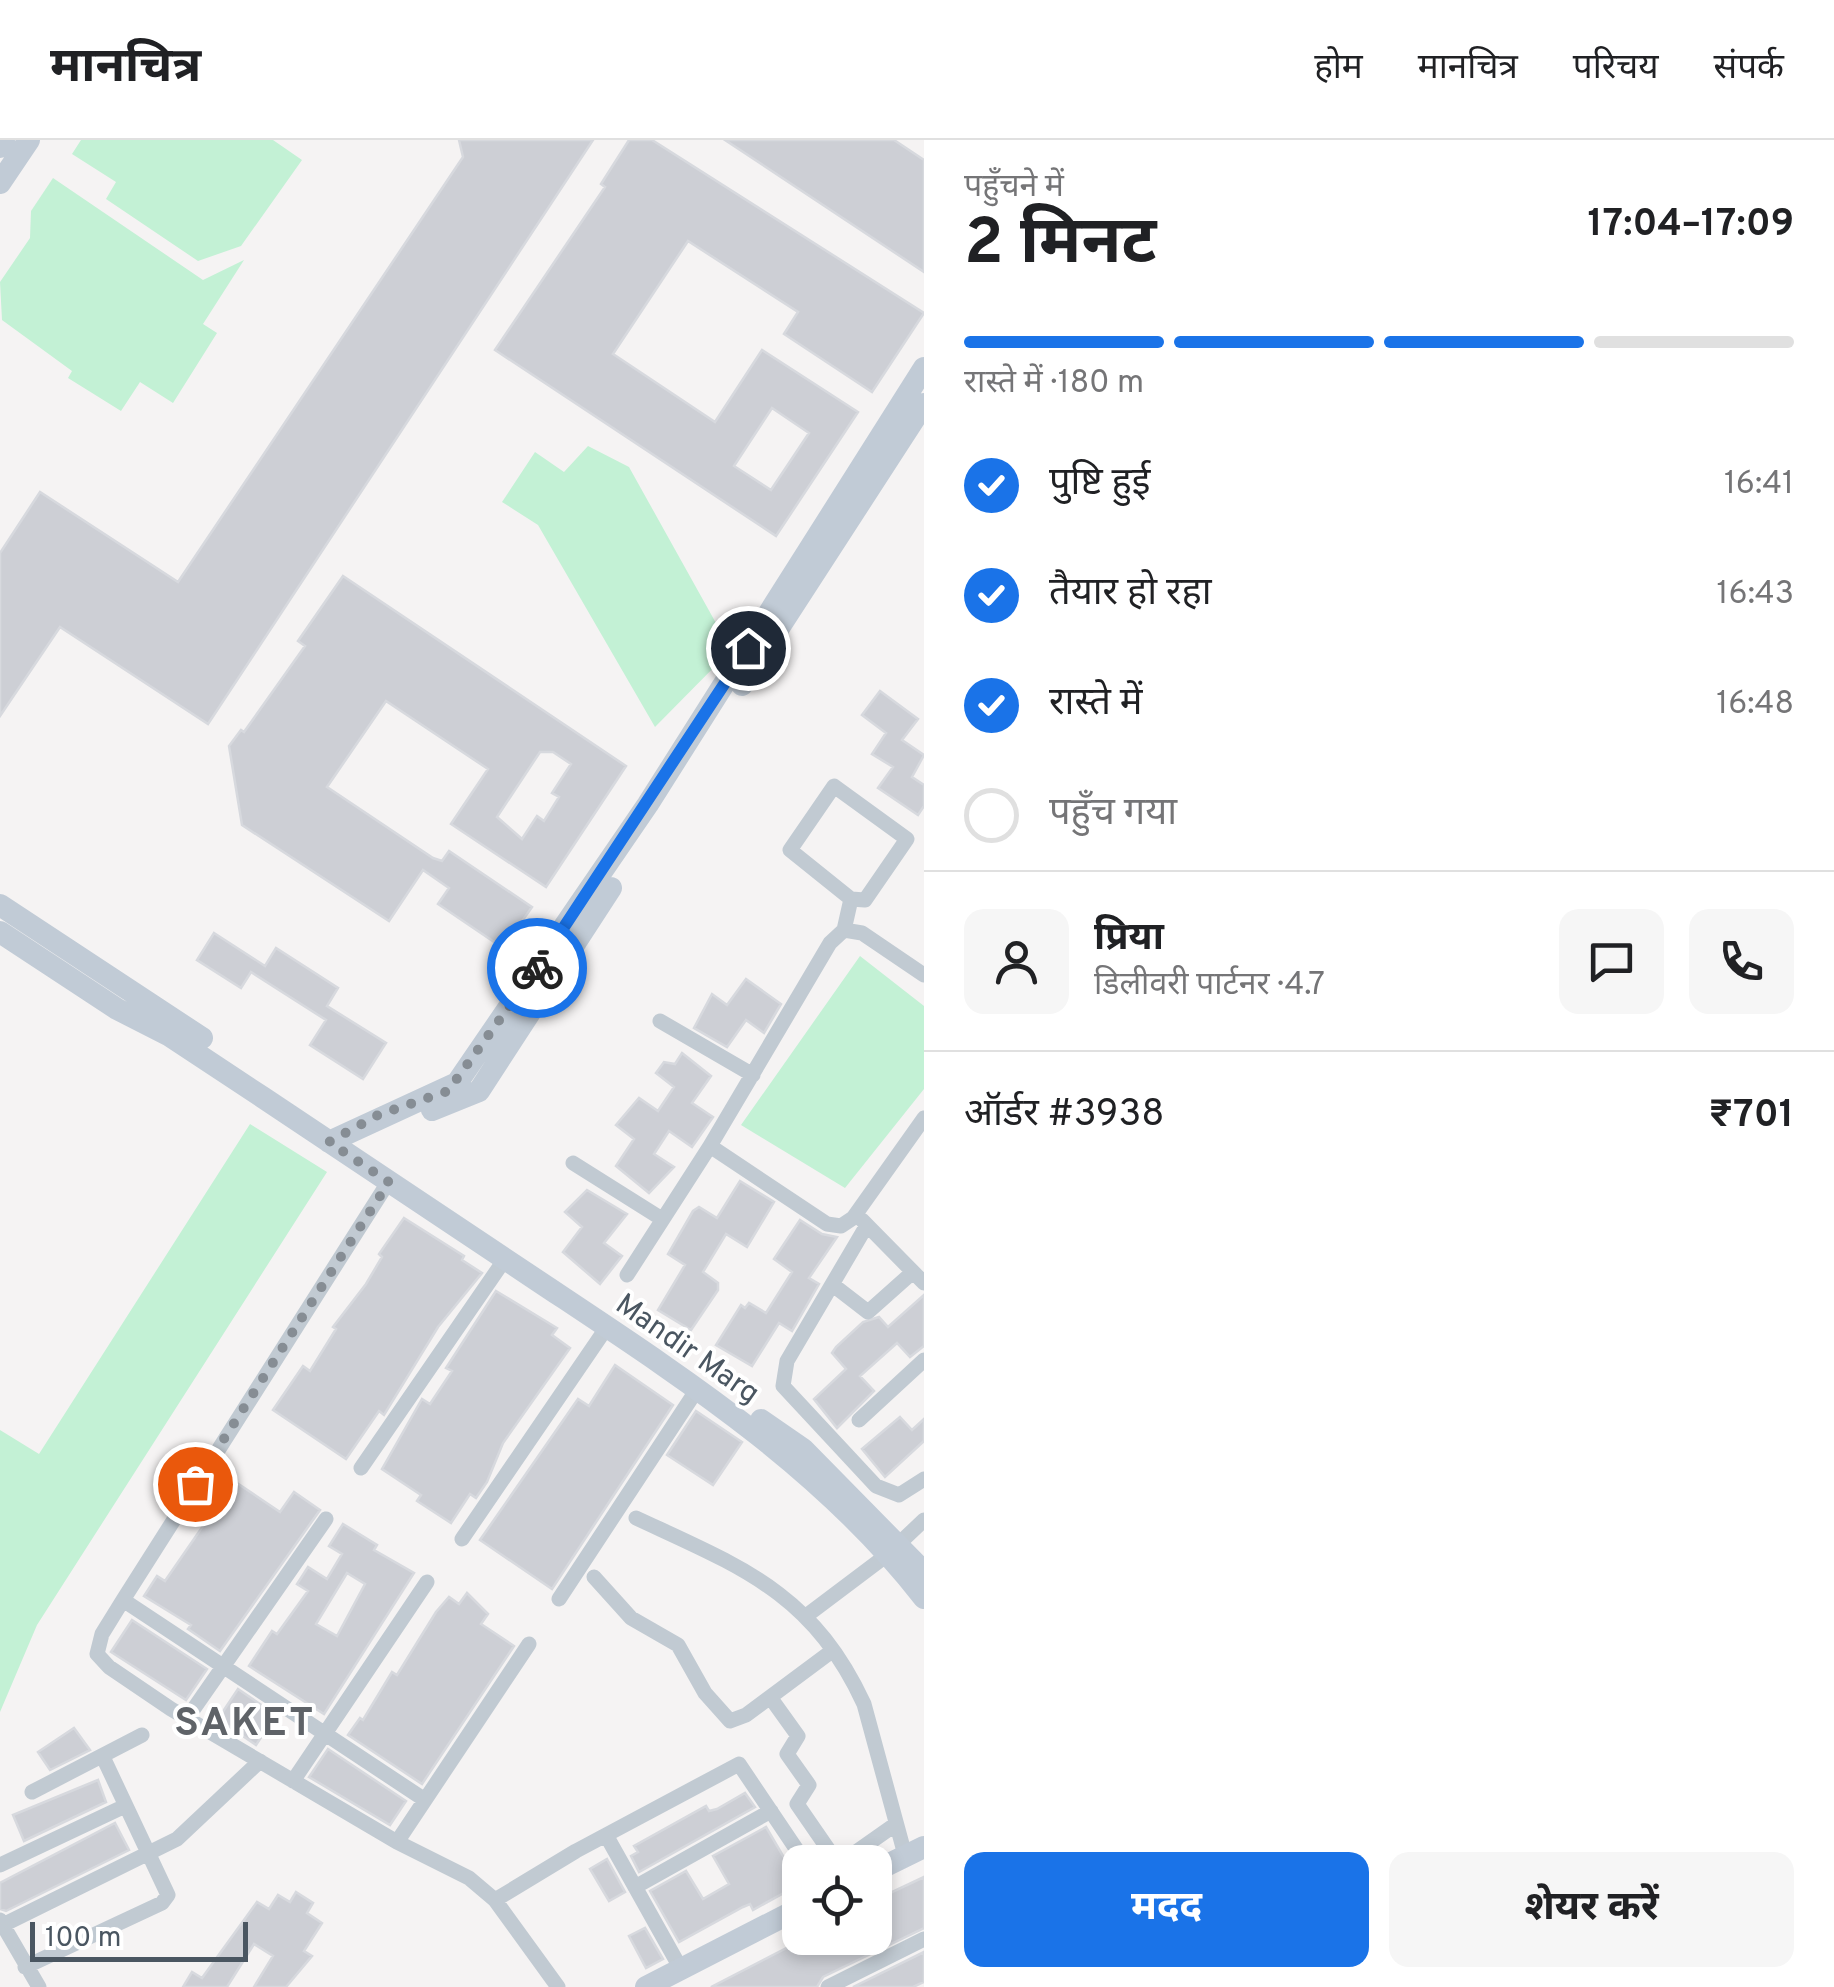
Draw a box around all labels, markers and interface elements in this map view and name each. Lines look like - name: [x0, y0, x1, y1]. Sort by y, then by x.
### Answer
- text: मानचित्र: [50, 39, 201, 99]
- text: होम: [1314, 47, 1363, 91]
- text: मानचित्र: [1418, 47, 1518, 91]
- text: परिचय: [1573, 47, 1659, 91]
- text: संपर्क: [1714, 47, 1784, 91]
- text: पहुँचने में: [964, 168, 1064, 208]
- text: 17:04–17:09: [1588, 201, 1794, 250]
- text: 2 मिनट: [964, 205, 1156, 287]
- text: रास्ते में · 180 m: [964, 364, 1144, 404]
- icon: check: [964, 458, 1019, 513]
- text: पुष्टि हुई: [1049, 460, 1150, 509]
- text: 16:41: [1724, 465, 1794, 505]
- icon: check: [964, 568, 1019, 623]
- text: तैयार हो रहा: [1049, 570, 1212, 619]
- text: 16:43: [1717, 575, 1794, 615]
- pin: [706, 606, 791, 691]
- icon: home: [721, 621, 776, 676]
- icon: check: [964, 678, 1019, 733]
- text: रास्ते में: [1049, 680, 1142, 729]
- text: 16:48: [1716, 685, 1794, 725]
- text: पहुँच गया: [1049, 790, 1177, 839]
- button: person: [964, 909, 1069, 1014]
- button: chat: [1559, 909, 1664, 1014]
- button: phone: [1689, 909, 1794, 1014]
- text: प्रिया: [1094, 915, 1164, 964]
- courier: [487, 918, 587, 1018]
- icon: bike: [510, 941, 565, 996]
- text: डिलीवरी पार्टनर · 4.7: [1094, 966, 1325, 1006]
- text: ऑर्डर #3938: [964, 1091, 1165, 1140]
- text: ₹701: [1708, 1092, 1794, 1141]
- street label: Mandir Marg: [607, 1287, 766, 1413]
- pin: [153, 1442, 238, 1527]
- icon: bag: [168, 1457, 223, 1512]
- district label: SAKET: [174, 1700, 316, 1750]
- map controls: [782, 1845, 892, 1955]
- button: locate: [782, 1845, 892, 1955]
- button: मदद: [964, 1852, 1369, 1967]
- button: शेयर करें: [1389, 1852, 1794, 1967]
- scale bar: [30, 1917, 248, 1962]
- text: 100 m: [45, 1921, 121, 1957]

